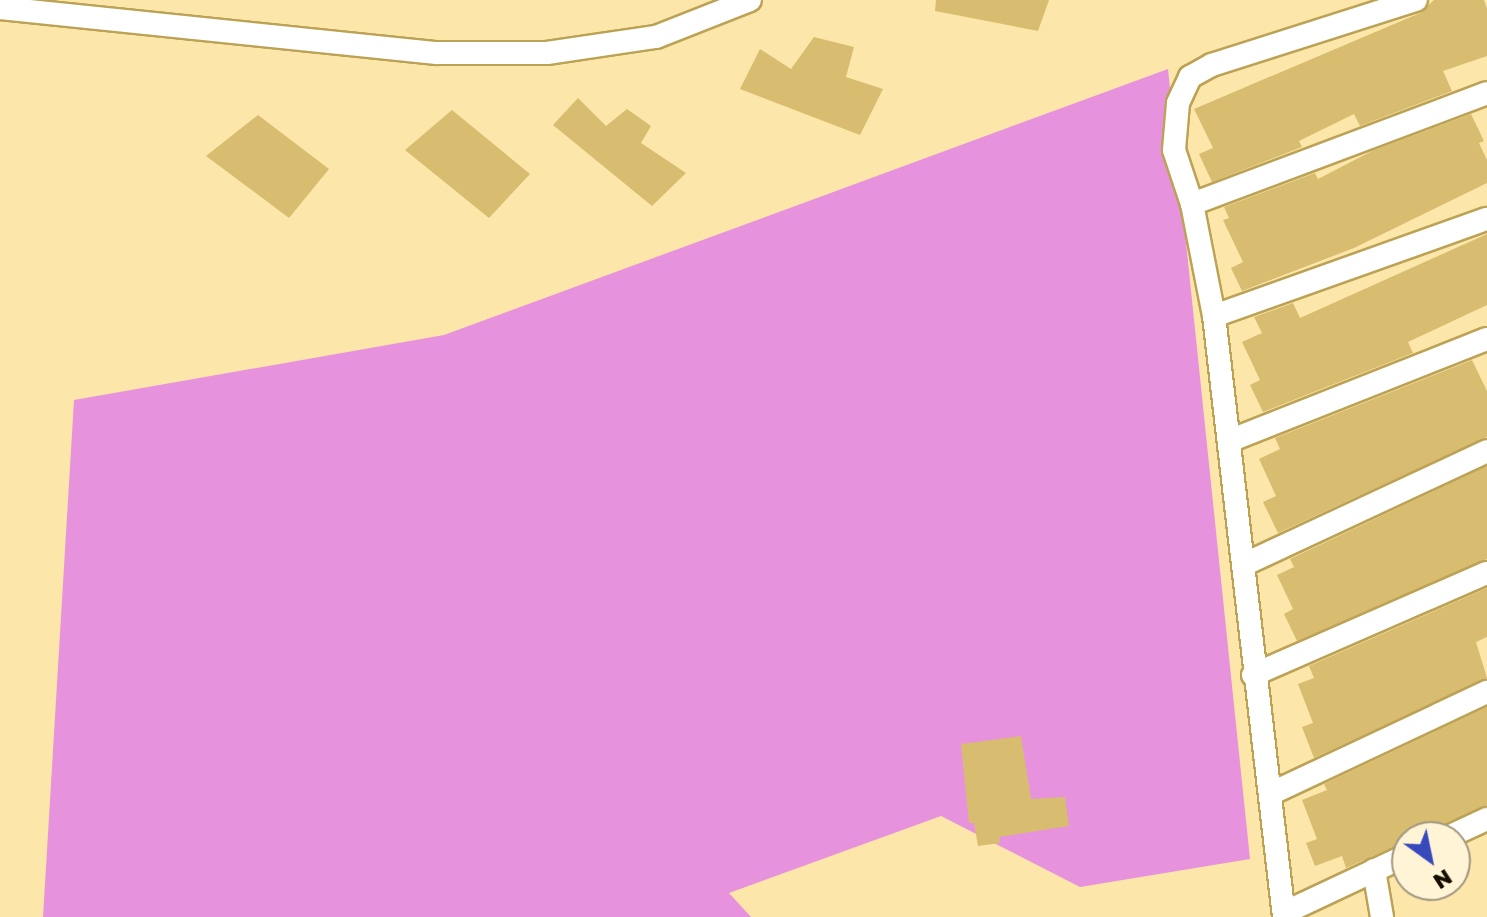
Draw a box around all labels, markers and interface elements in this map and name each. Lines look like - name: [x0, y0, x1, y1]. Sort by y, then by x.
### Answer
- north arrow: [1391, 821, 1471, 901]
- text: N: [1429, 864, 1458, 896]

